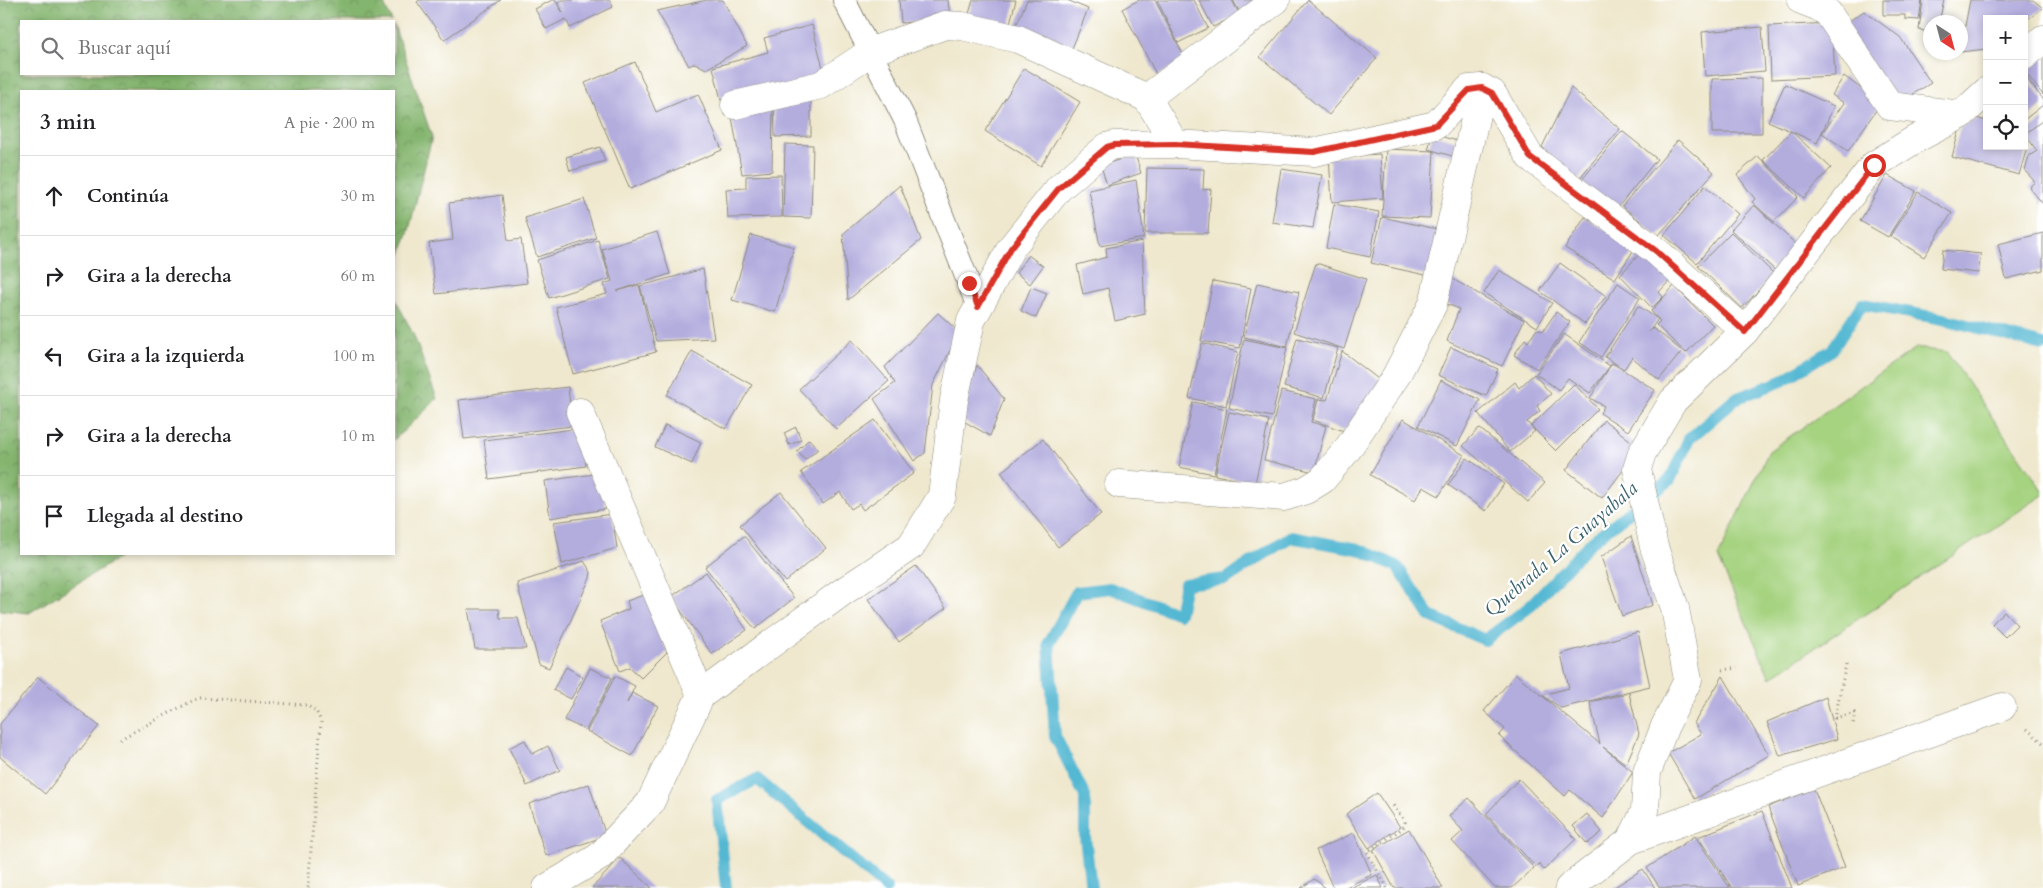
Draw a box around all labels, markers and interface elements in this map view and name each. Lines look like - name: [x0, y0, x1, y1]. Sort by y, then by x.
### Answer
- north arrow: [1923, 15, 1968, 60]
- map controls: [1983, 15, 2028, 150]
- button: +: [1983, 15, 2028, 60]
- search box: [20, 20, 395, 75]
- icon: search: [38, 34, 66, 62]
- text: Buscar aquí: [78, 35, 171, 61]
- button: −: [1983, 60, 2028, 105]
- button: locate: [1983, 105, 2028, 150]
- text: 3 min: [40, 108, 96, 137]
- text: A pie · 200 m: [284, 112, 375, 134]
- route start: [1863, 154, 1886, 177]
- icon: ahead: [40, 182, 68, 210]
- text: Continúa: [87, 183, 169, 209]
- text: 30 m: [341, 185, 375, 207]
- icon: right: [40, 262, 68, 290]
- text: Gira a la derecha: [87, 263, 232, 289]
- text: 60 m: [341, 265, 375, 287]
- route end: [958, 272, 981, 295]
- icon: left: [40, 342, 68, 370]
- text: Gira a la izquierda: [87, 343, 245, 369]
- text: 100 m: [333, 345, 375, 367]
- icon: right: [40, 422, 68, 450]
- text: Gira a la derecha: [87, 423, 232, 449]
- text: 10 m: [341, 425, 375, 447]
- water label: Quebrada La Guayabala: [1479, 475, 1643, 623]
- icon: arrive: [40, 502, 68, 530]
- text: Llegada al destino: [87, 503, 243, 529]

